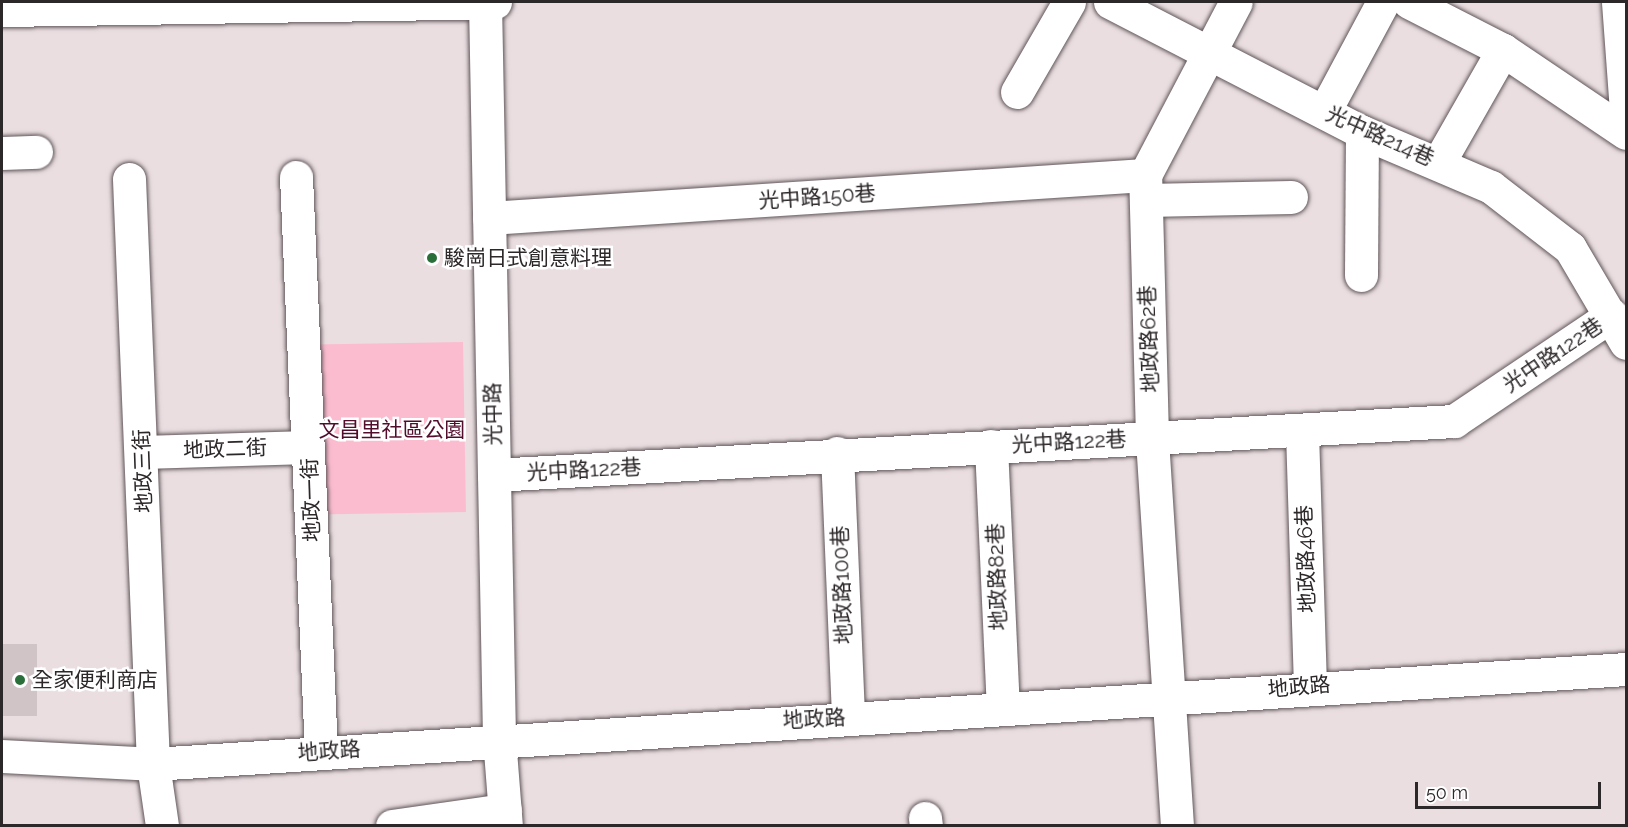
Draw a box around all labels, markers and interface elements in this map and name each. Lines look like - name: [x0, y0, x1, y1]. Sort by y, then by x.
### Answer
- street label: 光中路214巷: [1322, 101, 1438, 171]
- street label: 光中路150巷: [758, 180, 876, 214]
- place label: 駿崗日式創意料理: [444, 245, 612, 271]
- marker: 駿崗日式創意料理: [425, 251, 439, 265]
- street label: 地政路62巷: [1135, 285, 1163, 393]
- street label: 光中路122巷: [1498, 312, 1608, 398]
- street label: 光中路: [480, 382, 506, 446]
- park label: 文昌里社區公園: [319, 417, 465, 443]
- street label: 光中路122巷: [1011, 426, 1127, 458]
- street label: 地政三街: [129, 429, 157, 513]
- street label: 地政二街: [183, 435, 267, 463]
- street label: 光中路122巷: [526, 454, 642, 486]
- street label: 地政一街: [297, 458, 325, 542]
- street label: 地政路46巷: [1292, 505, 1320, 613]
- street label: 地政路82巷: [983, 523, 1011, 631]
- street label: 地政路100巷: [827, 525, 857, 645]
- place label: 全家便利商店: [32, 667, 158, 693]
- street label: 地政路: [1267, 672, 1331, 702]
- marker: 全家便利商店: [13, 673, 27, 687]
- street label: 地政路: [782, 705, 846, 733]
- street label: 地政路: [297, 736, 361, 766]
- scale bar: [1418, 770, 1604, 808]
- text: 50 m: [1426, 782, 1468, 803]

